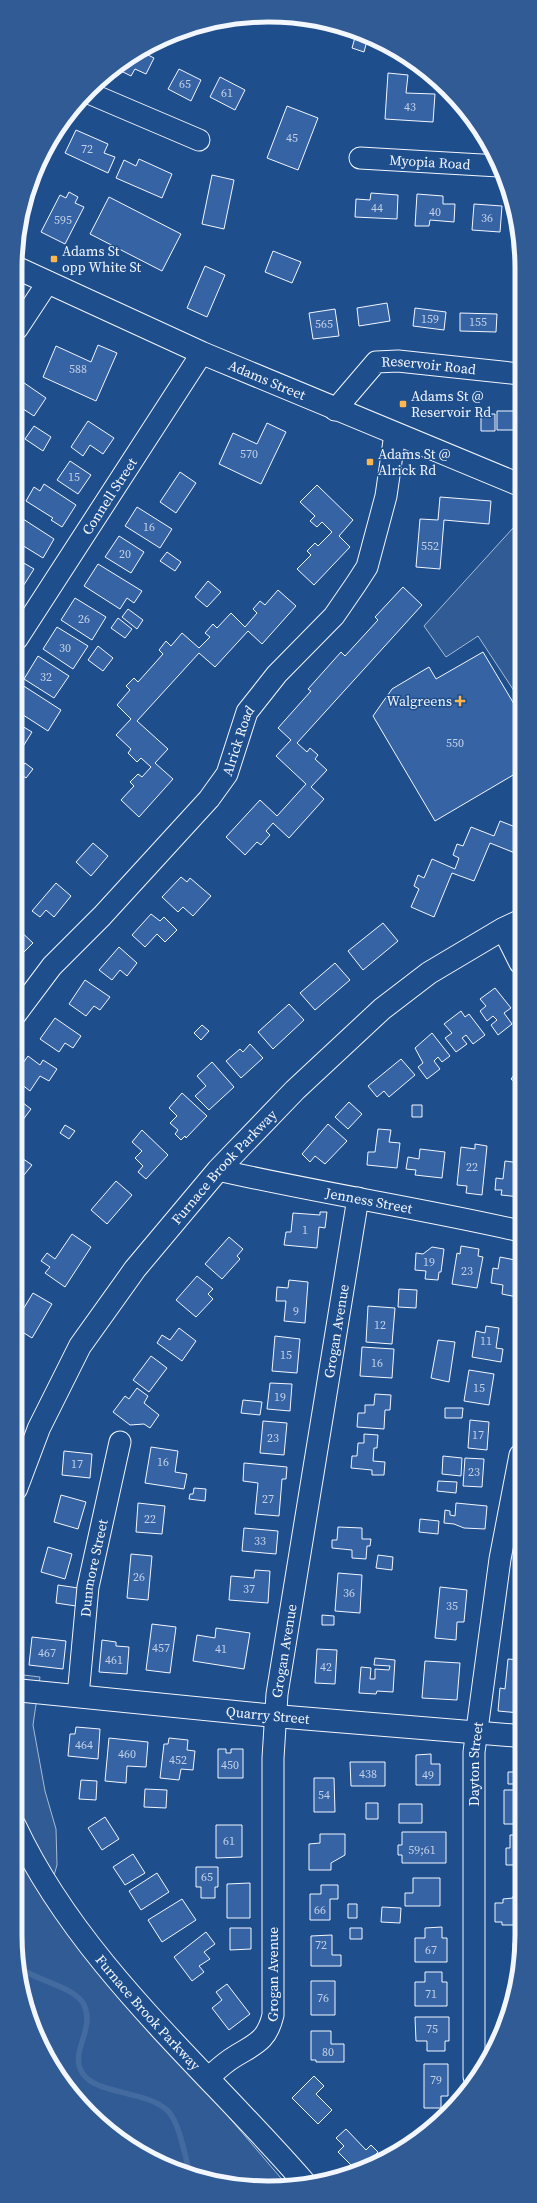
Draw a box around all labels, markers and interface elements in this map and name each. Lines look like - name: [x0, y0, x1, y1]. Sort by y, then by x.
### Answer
- house number: 65: [179, 76, 191, 92]
- house number: 61: [221, 85, 233, 101]
- house number: 43: [404, 99, 416, 115]
- house number: 45: [286, 130, 298, 146]
- house number: 72: [81, 141, 93, 157]
- street label: Myopia Road: [389, 150, 471, 174]
- house number: 44: [371, 200, 383, 216]
- house number: 40: [429, 204, 441, 220]
- house number: 36: [481, 210, 493, 226]
- house number: 595: [54, 212, 72, 228]
- place label: Adams St opp White St: [62, 241, 142, 277]
- marker: Adams St opp White St: [49, 254, 59, 264]
- house number: 159: [421, 311, 439, 327]
- house number: 155: [469, 314, 487, 330]
- house number: 565: [315, 316, 333, 332]
- street label: Reservoir Road: [381, 351, 477, 379]
- street label: Adams Street: [225, 355, 309, 405]
- house number: 588: [69, 361, 87, 377]
- place label: Adams St @ Reservoir Rd: [411, 386, 491, 422]
- marker: Adams St @ Reservoir Rd: [398, 399, 408, 409]
- place label: Adams St @ Alrick Rd: [378, 444, 451, 480]
- house number: 570: [240, 446, 258, 462]
- street label: Connell Street: [77, 453, 142, 539]
- marker: Adams St @ Alrick Rd: [365, 457, 375, 467]
- house number: 15: [68, 469, 80, 485]
- house number: 16: [143, 519, 155, 535]
- house number: 552: [421, 538, 439, 554]
- house number: 20: [119, 546, 131, 562]
- house number: 26: [78, 611, 90, 627]
- house number: 30: [59, 640, 71, 656]
- house number: 32: [40, 669, 52, 685]
- place label: Walgreens: [386, 691, 452, 711]
- marker: Walgreens: [455, 696, 465, 706]
- street label: Alrick Road: [217, 701, 259, 779]
- house number: 550: [446, 735, 464, 751]
- street label: Furnace Brook Parkway: [167, 1104, 282, 1229]
- house number: 22: [466, 1159, 478, 1175]
- street label: Jenness Street: [323, 1182, 414, 1219]
- house number: 1: [302, 1222, 308, 1238]
- house number: 19: [423, 1254, 435, 1270]
- house number: 23: [461, 1263, 473, 1279]
- street label: Grogan Avenue: [319, 1283, 354, 1380]
- house number: 9: [293, 1303, 299, 1319]
- house number: 12: [374, 1317, 386, 1333]
- house number: 11: [480, 1333, 492, 1349]
- house number: 15: [280, 1347, 292, 1363]
- house number: 16: [371, 1355, 383, 1371]
- house number: 15: [473, 1380, 485, 1396]
- house number: 19: [274, 1389, 286, 1405]
- house number: 17: [472, 1427, 484, 1443]
- house number: 23: [267, 1430, 279, 1446]
- house number: 16: [157, 1454, 169, 1470]
- house number: 17: [71, 1456, 83, 1472]
- house number: 23: [468, 1464, 480, 1480]
- house number: 27: [262, 1491, 274, 1507]
- house number: 22: [144, 1511, 156, 1527]
- street label: Dunmore Street: [75, 1517, 113, 1618]
- house number: 33: [254, 1533, 266, 1549]
- house number: 26: [133, 1569, 145, 1585]
- house number: 37: [243, 1581, 255, 1597]
- house number: 36: [343, 1585, 355, 1601]
- house number: 35: [446, 1598, 458, 1614]
- street label: Grogan Avenue: [267, 1602, 302, 1699]
- house number: 457: [152, 1640, 170, 1656]
- house number: 41: [215, 1641, 227, 1657]
- house number: 467: [38, 1645, 56, 1661]
- house number: 461: [105, 1652, 123, 1668]
- house number: 42: [320, 1659, 332, 1675]
- street label: Quarry Street: [225, 1701, 311, 1729]
- street label: Dayton Street: [464, 1720, 488, 1806]
- house number: 464: [75, 1737, 93, 1753]
- house number: 460: [118, 1746, 136, 1762]
- house number: 452: [169, 1752, 187, 1768]
- house number: 450: [221, 1757, 239, 1773]
- house number: 438: [359, 1766, 377, 1782]
- house number: 49: [422, 1767, 434, 1783]
- house number: 54: [318, 1787, 330, 1803]
- house number: 61: [223, 1833, 235, 1849]
- house number: 59;61: [408, 1842, 436, 1858]
- house number: 65: [201, 1869, 213, 1885]
- house number: 66: [314, 1902, 326, 1918]
- street label: Grogan Avenue: [262, 1927, 284, 2024]
- house number: 72: [315, 1937, 327, 1953]
- house number: 67: [425, 1942, 437, 1958]
- street label: Furnace Brook Parkway: [91, 1950, 206, 2075]
- house number: 71: [425, 1986, 437, 2002]
- house number: 76: [317, 1990, 329, 2006]
- house number: 75: [426, 2021, 438, 2037]
- house number: 80: [322, 2044, 334, 2060]
- house number: 79: [430, 2072, 442, 2088]

